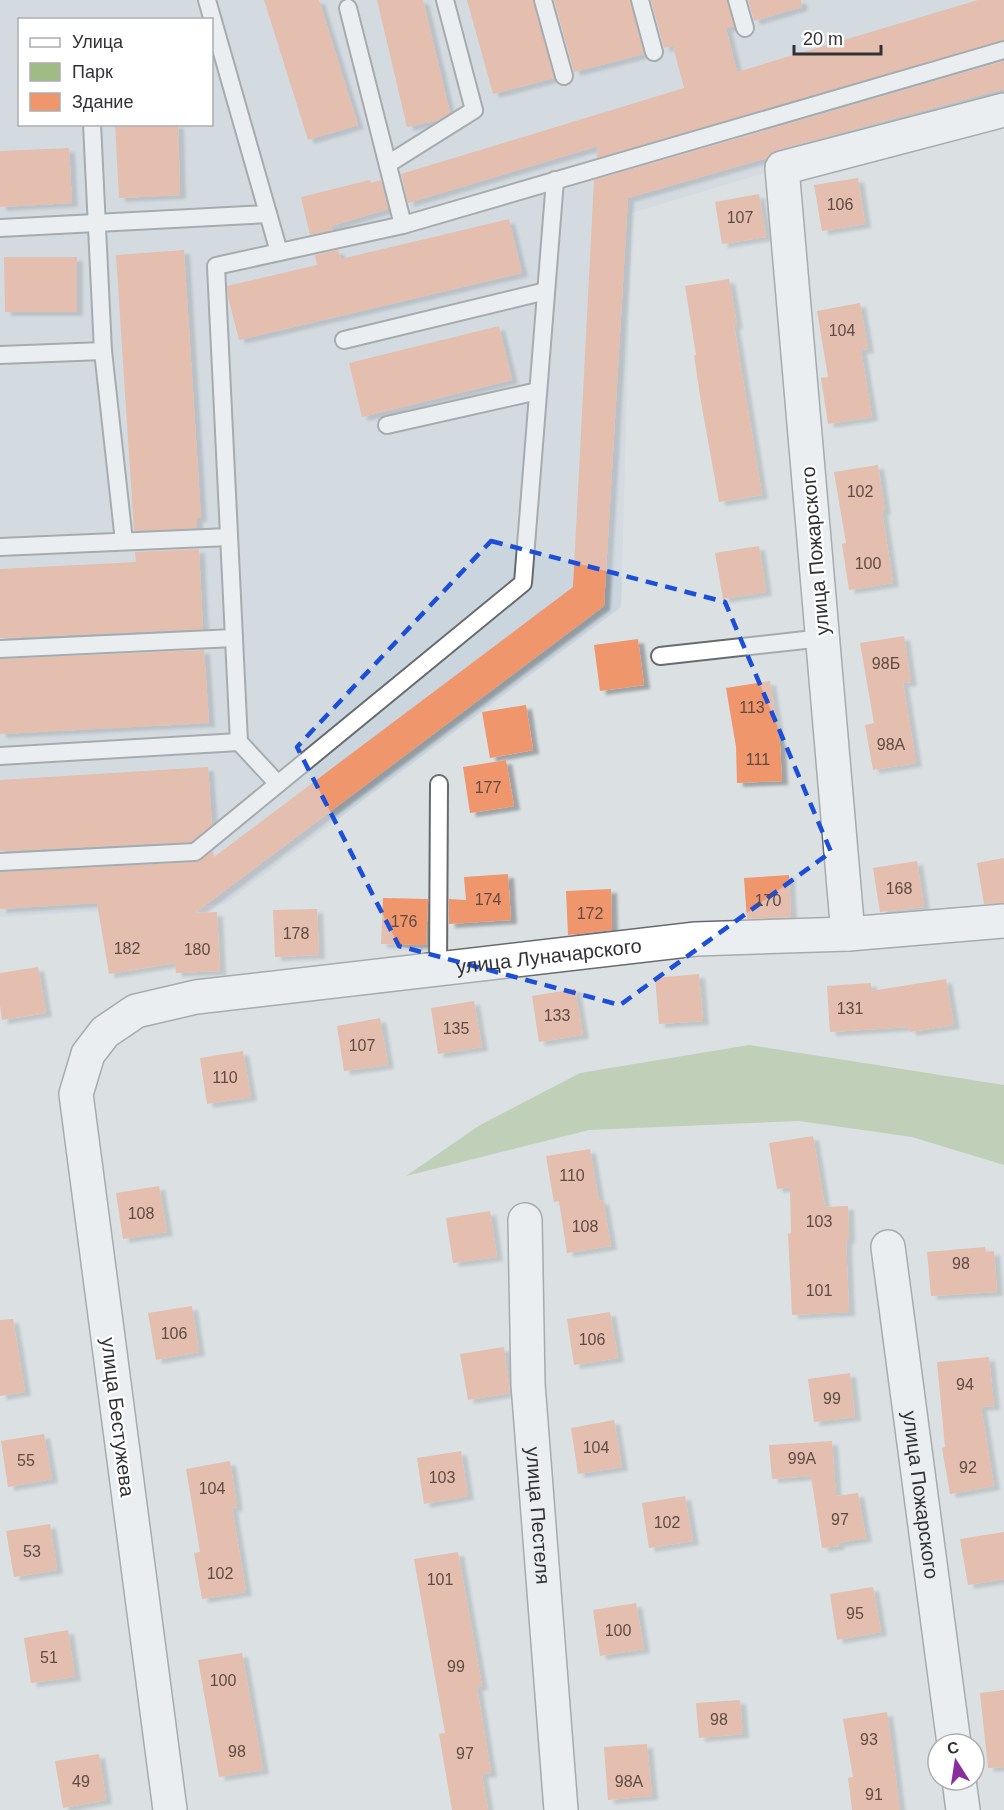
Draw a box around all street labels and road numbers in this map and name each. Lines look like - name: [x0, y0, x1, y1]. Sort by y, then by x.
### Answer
- street label: улица Пожарского: [797, 466, 833, 636]
- street label: улица Луначарского: [455, 934, 643, 978]
- street label: улица Бестужева: [97, 1336, 139, 1499]
- street label: улица Пожарского: [899, 1409, 943, 1580]
- street label: улица Пестеля: [522, 1446, 554, 1585]

